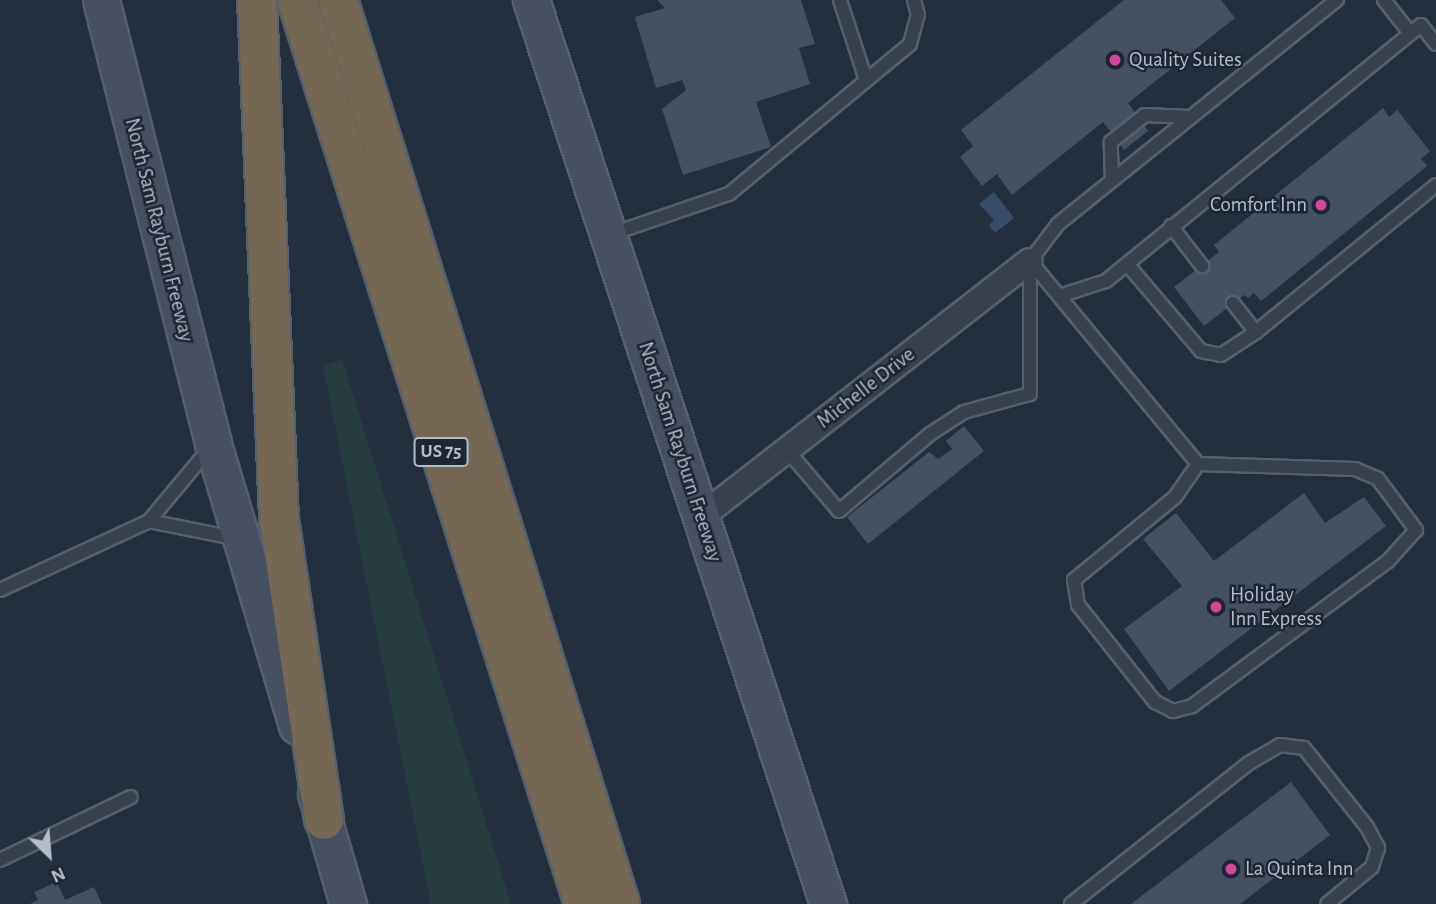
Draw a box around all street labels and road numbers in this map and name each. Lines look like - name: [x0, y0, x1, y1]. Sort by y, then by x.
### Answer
- street label: North Sam Rayburn Freeway: [119, 115, 199, 345]
- street label: North Sam Rayburn Freeway: [633, 339, 727, 565]
- street label: Michelle Drive: [812, 342, 920, 434]
- road number: US 75: [413, 436, 469, 467]

